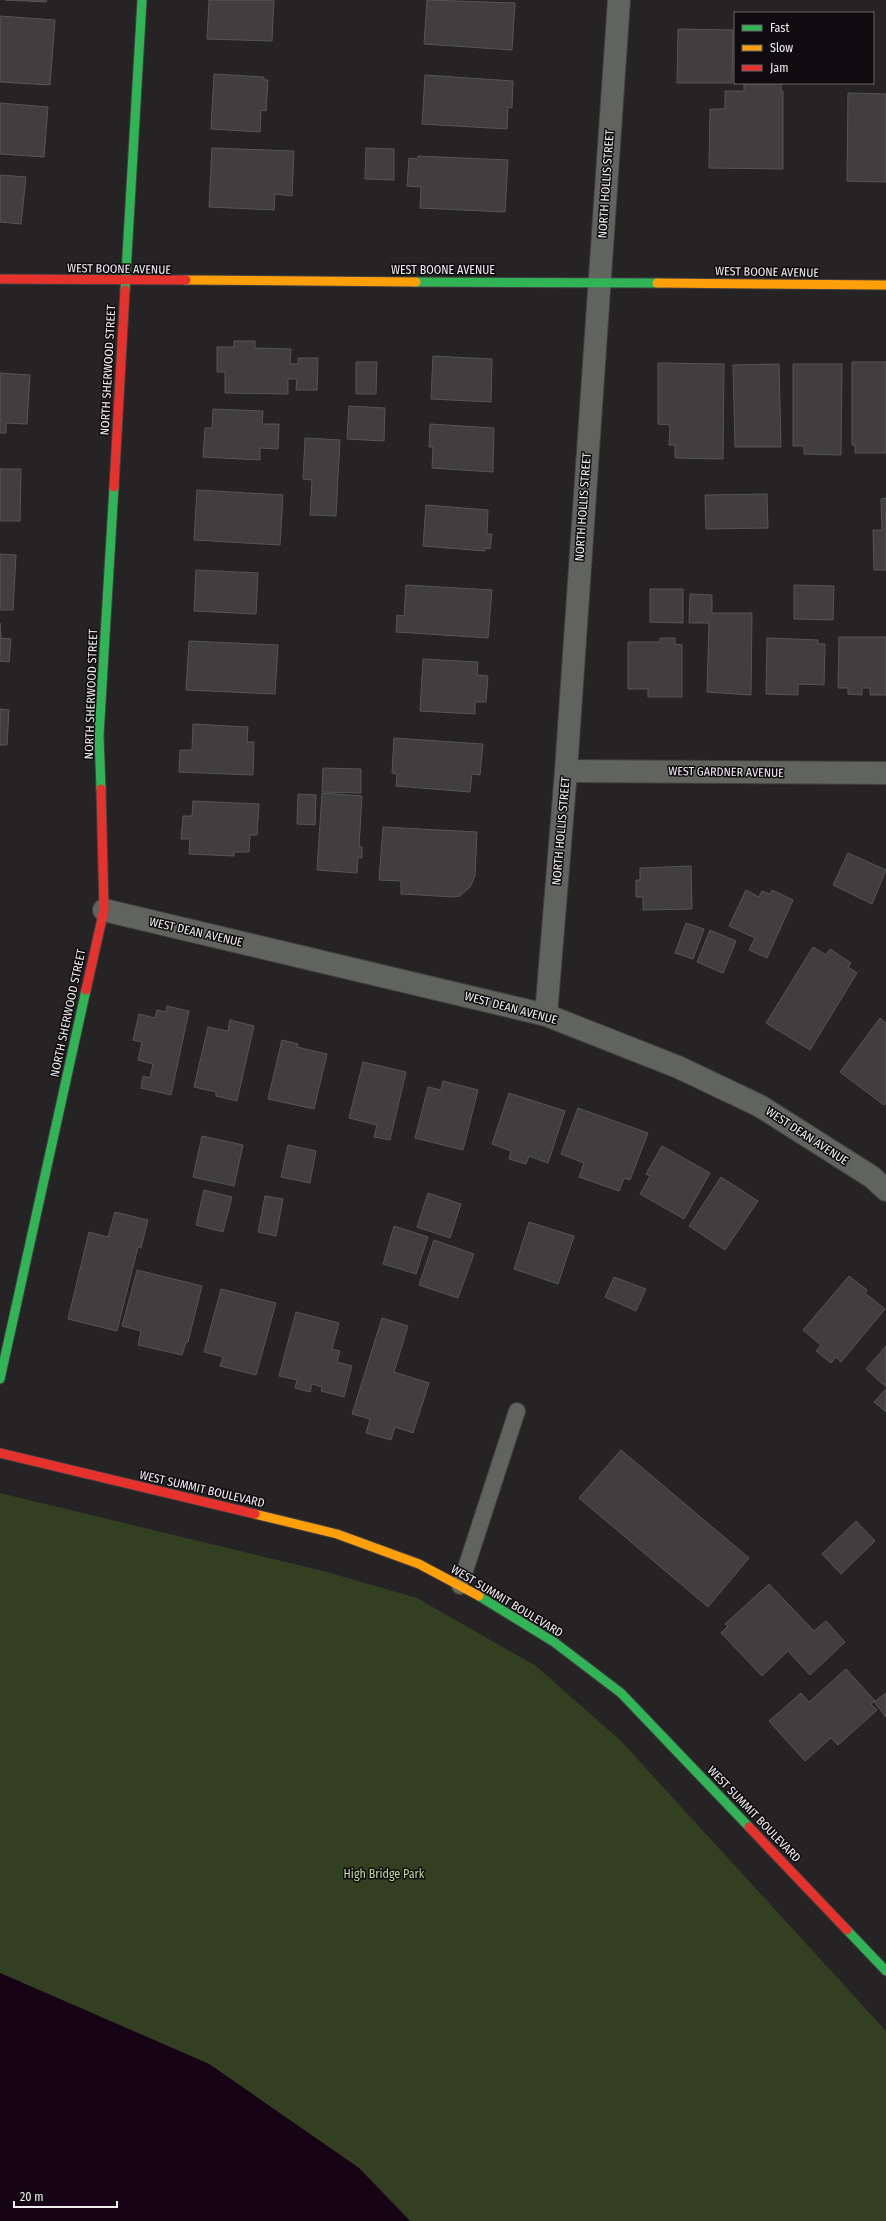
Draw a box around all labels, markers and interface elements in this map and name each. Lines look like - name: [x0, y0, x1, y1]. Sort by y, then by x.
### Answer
- legend: [734, 12, 874, 84]
- text: Fast: [770, 21, 789, 35]
- text: Slow: [770, 41, 793, 55]
- text: Jam: [770, 61, 788, 75]
- street label: NORTH HOLLIS STREET: [595, 129, 617, 239]
- street label: WEST BOONE AVENUE: [67, 261, 171, 277]
- street label: WEST BOONE AVENUE: [391, 263, 495, 277]
- street label: WEST BOONE AVENUE: [715, 264, 819, 280]
- street label: NORTH SHERWOOD STREET: [98, 304, 118, 436]
- street label: NORTH HOLLIS STREET: [572, 452, 594, 562]
- street label: NORTH SHERWOOD STREET: [82, 628, 100, 760]
- street label: WEST GARDNER AVENUE: [668, 764, 784, 780]
- street label: NORTH HOLLIS STREET: [549, 776, 573, 886]
- street label: WEST DEAN AVENUE: [148, 914, 244, 950]
- street label: NORTH SHERWOOD STREET: [48, 947, 89, 1078]
- street label: WEST DEAN AVENUE: [463, 989, 559, 1027]
- street label: WEST DEAN AVENUE: [763, 1104, 851, 1168]
- street label: WEST SUMMIT BOULEVARD: [138, 1468, 266, 1510]
- street label: WEST SUMMIT BOULEVARD: [449, 1562, 565, 1640]
- street label: WEST SUMMIT BOULEVARD: [704, 1763, 804, 1865]
- park label: High Bridge Park: [344, 1867, 425, 1881]
- scale bar: [14, 2183, 117, 2209]
- text: 20 m: [20, 2190, 44, 2204]

